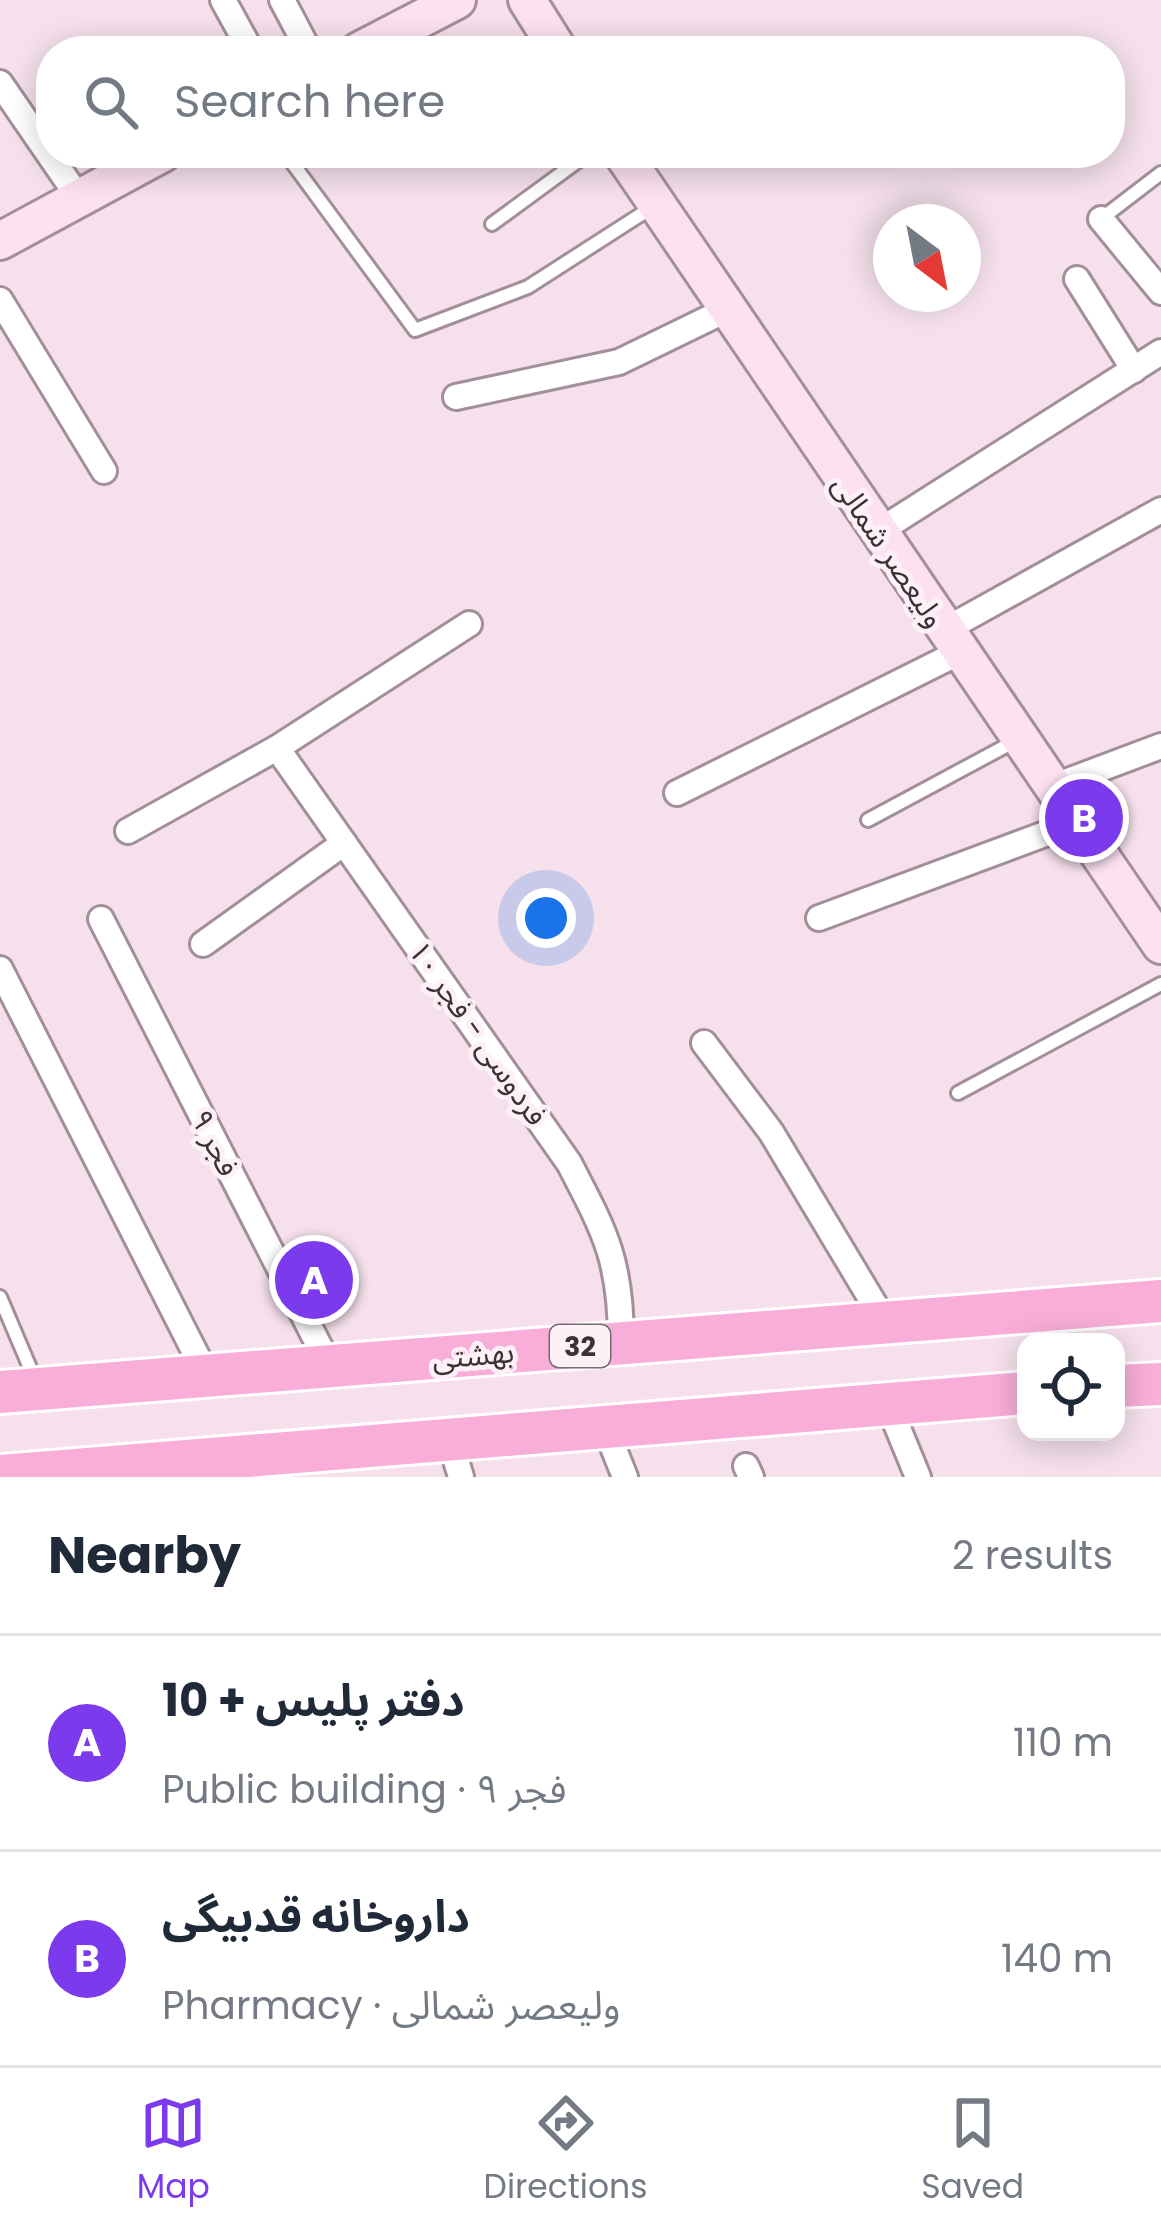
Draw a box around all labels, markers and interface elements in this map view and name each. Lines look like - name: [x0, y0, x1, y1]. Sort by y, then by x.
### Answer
- search box: [36, 36, 1125, 168]
- icon: search: [78, 69, 144, 135]
- text: Search here: [174, 70, 445, 133]
- north arrow: [873, 204, 981, 312]
- street label: ولیعصر شمالی: [822, 466, 956, 636]
- pin: B: [1045, 773, 1123, 863]
- your location: [516, 888, 576, 948]
- street label: فردوسی - فجر ۱۰: [398, 932, 558, 1134]
- street label: فجر ۹: [180, 1102, 250, 1184]
- pin: A: [275, 1235, 353, 1325]
- road number: 32: [550, 1325, 610, 1367]
- street label: بهشتی: [430, 1330, 516, 1380]
- map controls: [1017, 1333, 1125, 1441]
- button: locate: [1017, 1333, 1125, 1441]
- text: Nearby: [48, 1519, 241, 1591]
- text: 2 results: [952, 1528, 1113, 1583]
- text: دفتر پلیس + 10: [162, 1669, 465, 1732]
- text: A: [73, 1715, 101, 1770]
- text: 110 m: [1013, 1715, 1113, 1770]
- text: Public building · فجر ۹: [162, 1762, 567, 1817]
- text: داروخانه قدبیگی: [162, 1885, 470, 1948]
- text: B: [74, 1931, 100, 1986]
- text: 140 m: [1001, 1931, 1113, 1986]
- text: Pharmacy · ولیعصر شمالی: [162, 1978, 620, 2033]
- tab: Map: [137, 2090, 210, 2212]
- tab: Directions: [484, 2090, 647, 2212]
- tab: Saved: [921, 2090, 1024, 2212]

